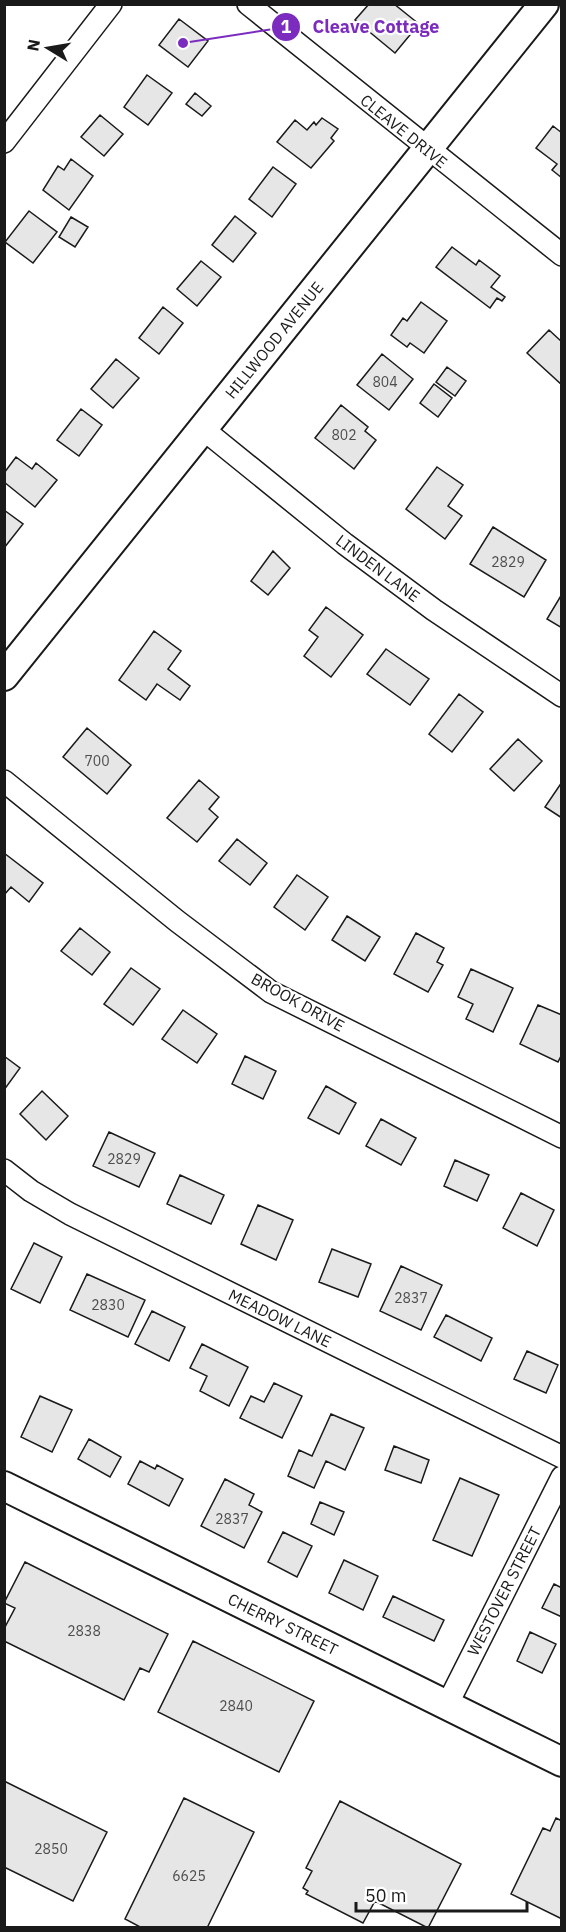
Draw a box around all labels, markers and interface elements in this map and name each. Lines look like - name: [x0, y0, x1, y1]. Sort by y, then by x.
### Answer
- callout: Cleave Cottage: [271, 9, 452, 45]
- text: 1: [281, 15, 292, 38]
- text: Cleave Cottage: [313, 15, 439, 38]
- north arrow: [18, 18, 78, 78]
- text: N: [22, 38, 44, 53]
- street label: CLEAVE DRIVE: [356, 90, 452, 172]
- street label: HILLWOOD AVENUE: [221, 277, 327, 403]
- house number: 804: [372, 373, 398, 391]
- house number: 802: [331, 426, 357, 444]
- street label: LINDEN LANE: [332, 530, 424, 606]
- house number: 2829: [491, 553, 525, 571]
- house number: 700: [84, 752, 110, 770]
- street label: BROOK DRIVE: [248, 968, 348, 1036]
- house number: 2829: [107, 1150, 141, 1168]
- street label: MEADOW LANE: [225, 1284, 335, 1352]
- house number: 2837: [394, 1289, 428, 1307]
- house number: 2830: [91, 1296, 125, 1314]
- house number: 2837: [215, 1510, 249, 1528]
- street label: WESTOVER STREET: [463, 1523, 545, 1659]
- street label: CHERRY STREET: [225, 1589, 341, 1659]
- house number: 2838: [67, 1622, 101, 1640]
- house number: 2840: [219, 1697, 253, 1715]
- house number: 2850: [34, 1840, 68, 1858]
- house number: 6625: [172, 1867, 206, 1885]
- scale bar: [356, 1875, 527, 1913]
- text: 50 m: [365, 1884, 407, 1907]

